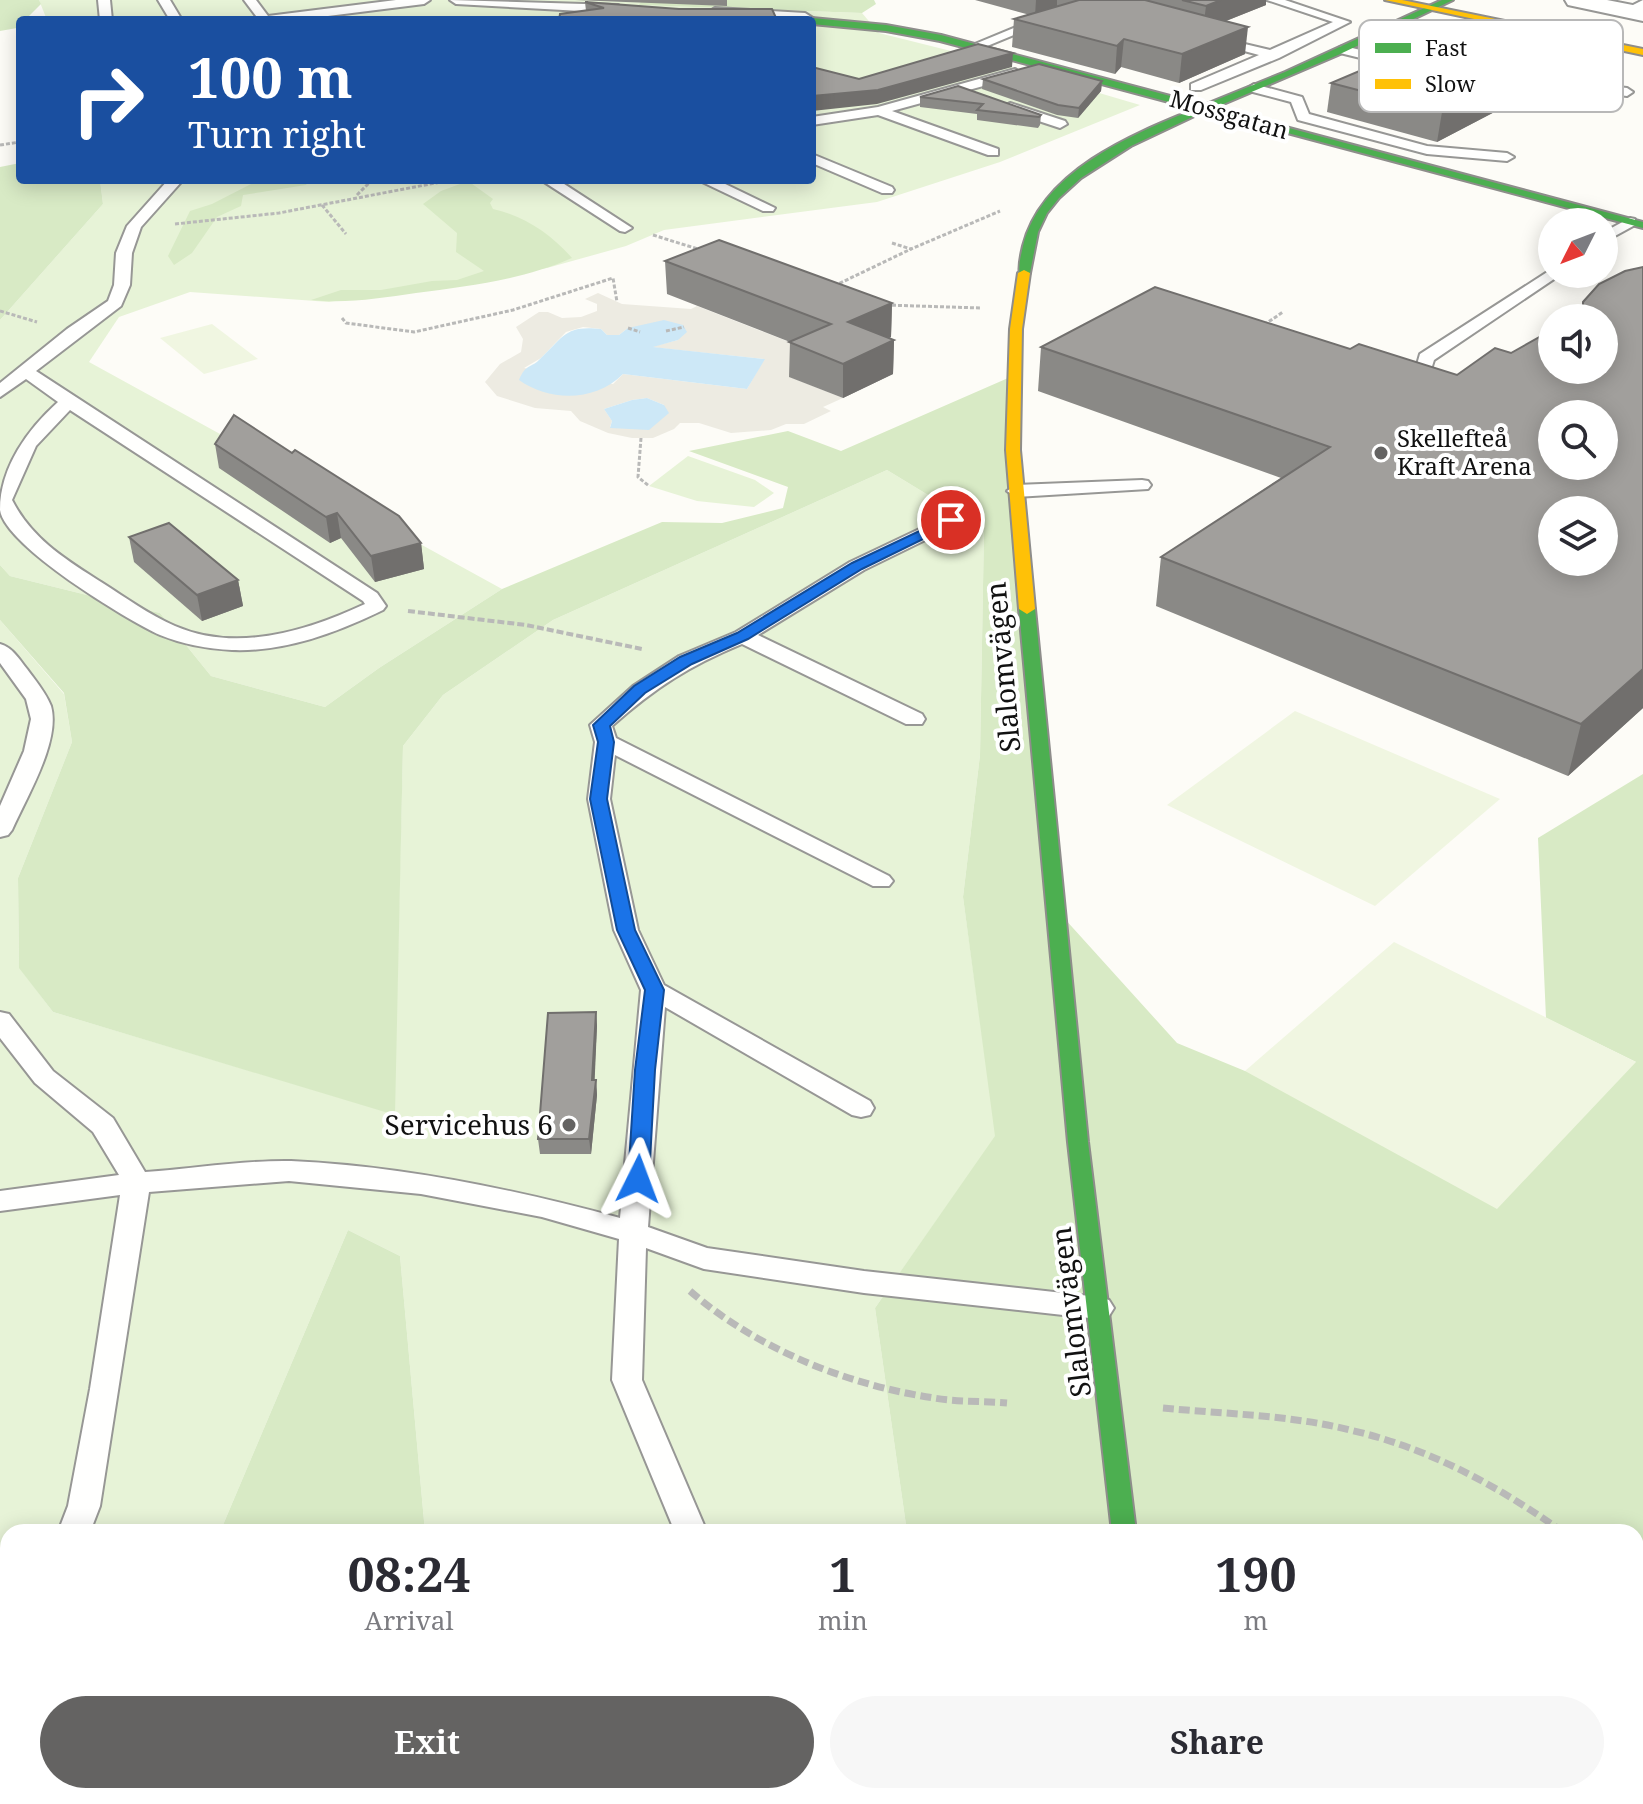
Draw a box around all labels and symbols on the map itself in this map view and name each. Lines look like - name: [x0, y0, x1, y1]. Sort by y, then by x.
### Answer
- legend: [1359, 20, 1623, 112]
- text: Fast: [1425, 32, 1467, 62]
- text: Slow: [1425, 68, 1475, 98]
- street label: Mossgatan: [1166, 81, 1293, 146]
- north arrow: [1538, 208, 1618, 288]
- place label: Skellefteå Kraft Arena: [1397, 421, 1532, 482]
- marker: Skellefteå Kraft Arena: [1372, 444, 1390, 462]
- pin: [917, 486, 985, 554]
- street label: Slalomvägen: [976, 580, 1028, 754]
- place label: Servicehus 6: [385, 1105, 553, 1143]
- marker: Servicehus 6: [560, 1116, 578, 1134]
- position arrow: [596, 1137, 680, 1221]
- street label: Slalomvägen: [1041, 1225, 1099, 1399]

